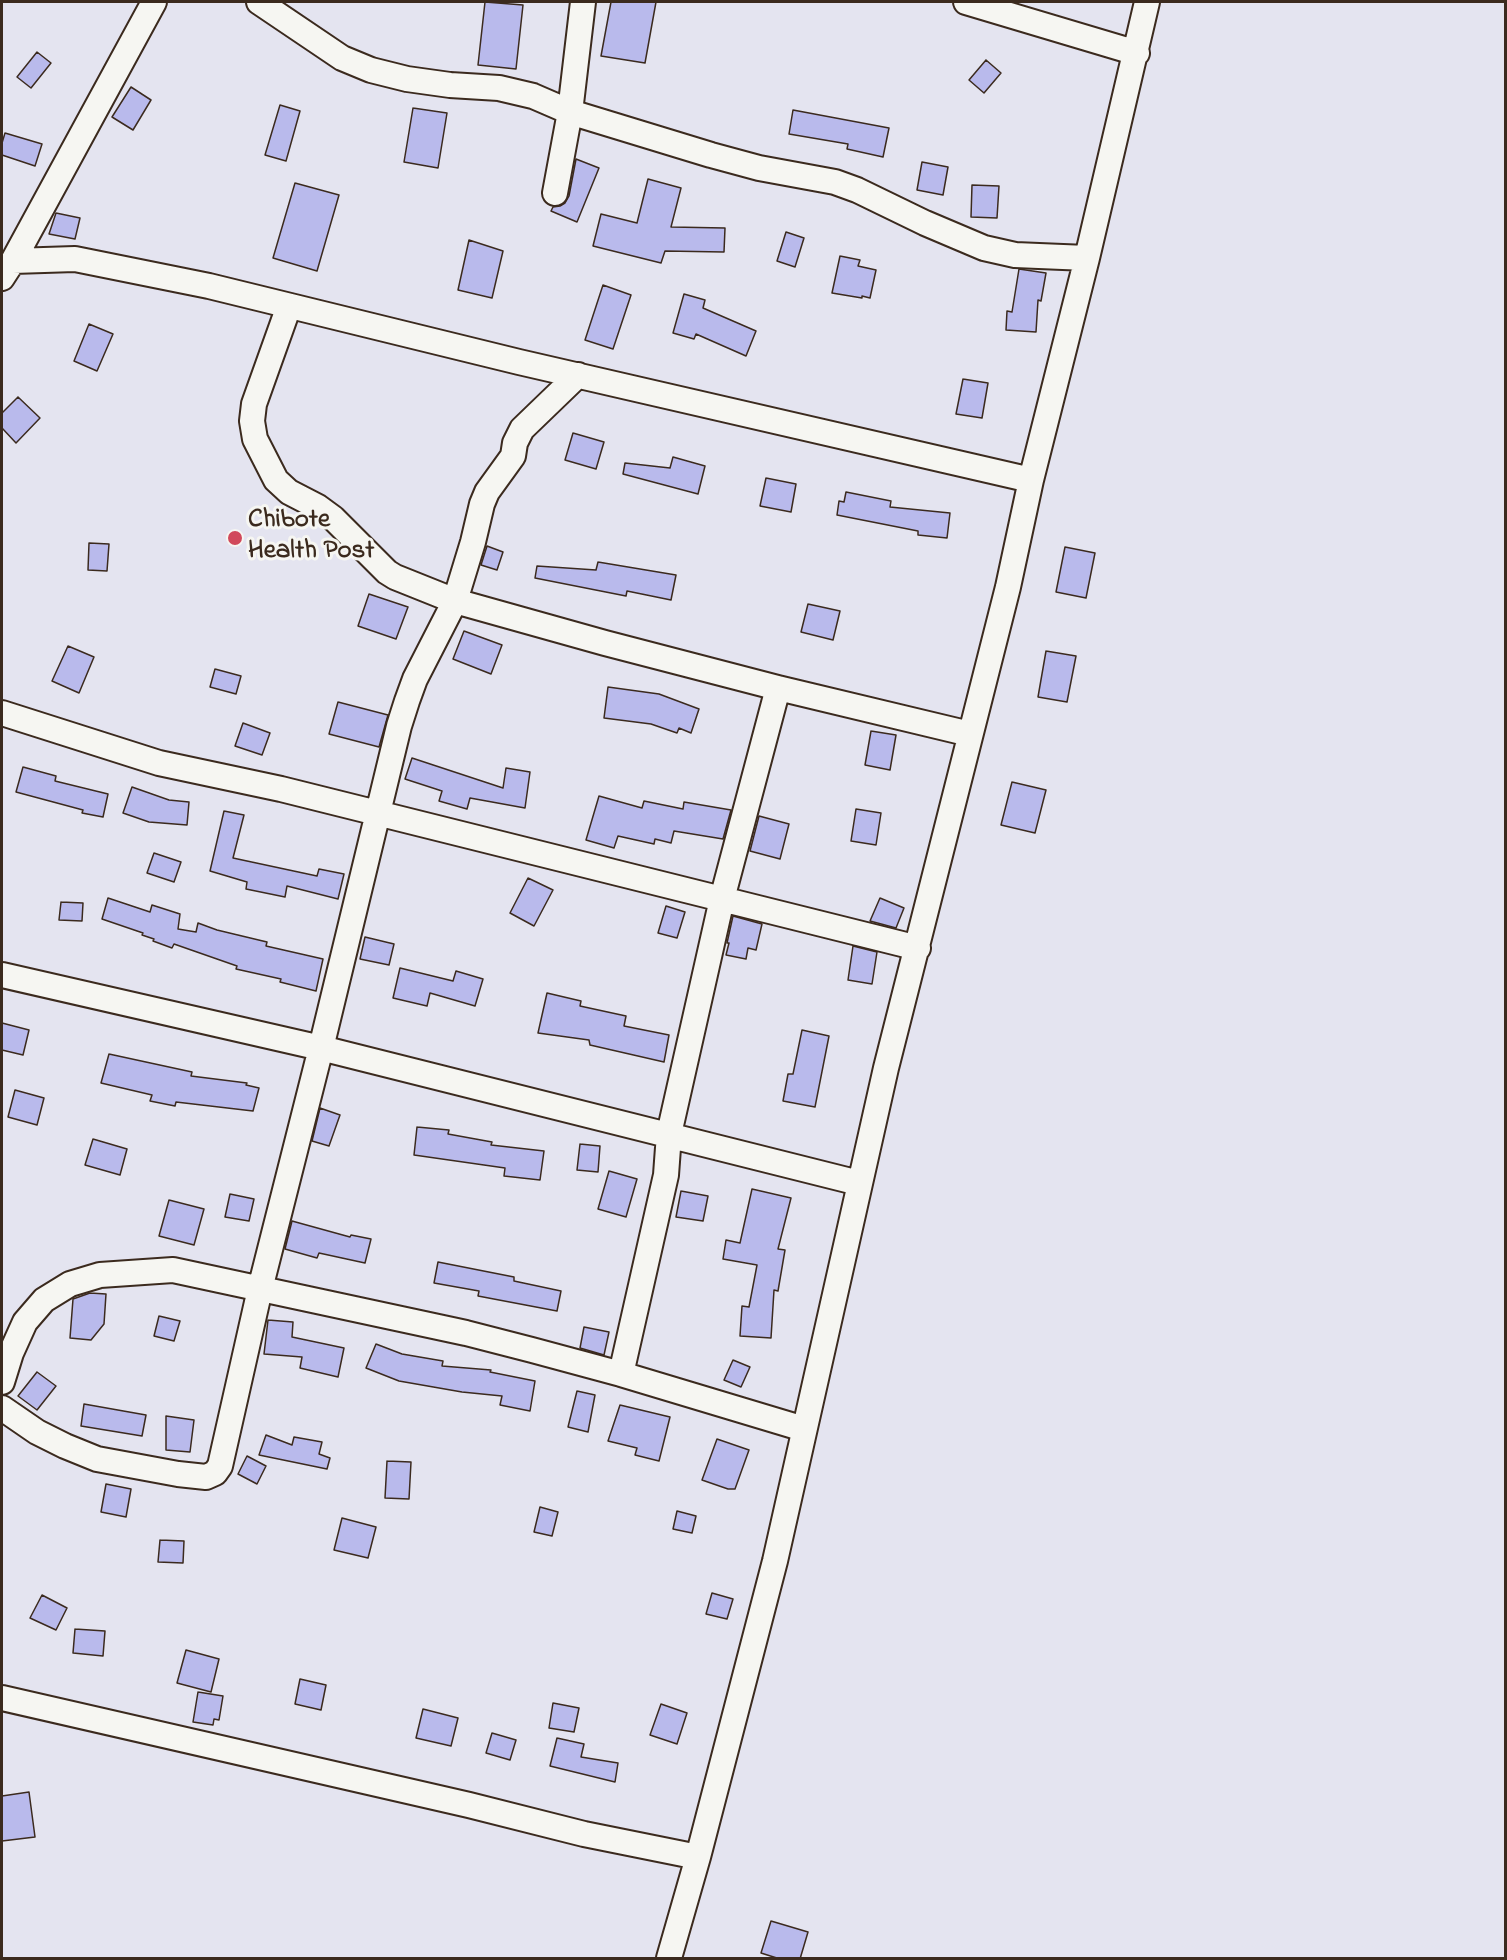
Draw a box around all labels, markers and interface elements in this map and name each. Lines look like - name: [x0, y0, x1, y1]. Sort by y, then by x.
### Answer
- place label: Chibote Health Post: [248, 506, 374, 569]
- marker: Chibote Health Post: [226, 529, 244, 547]

